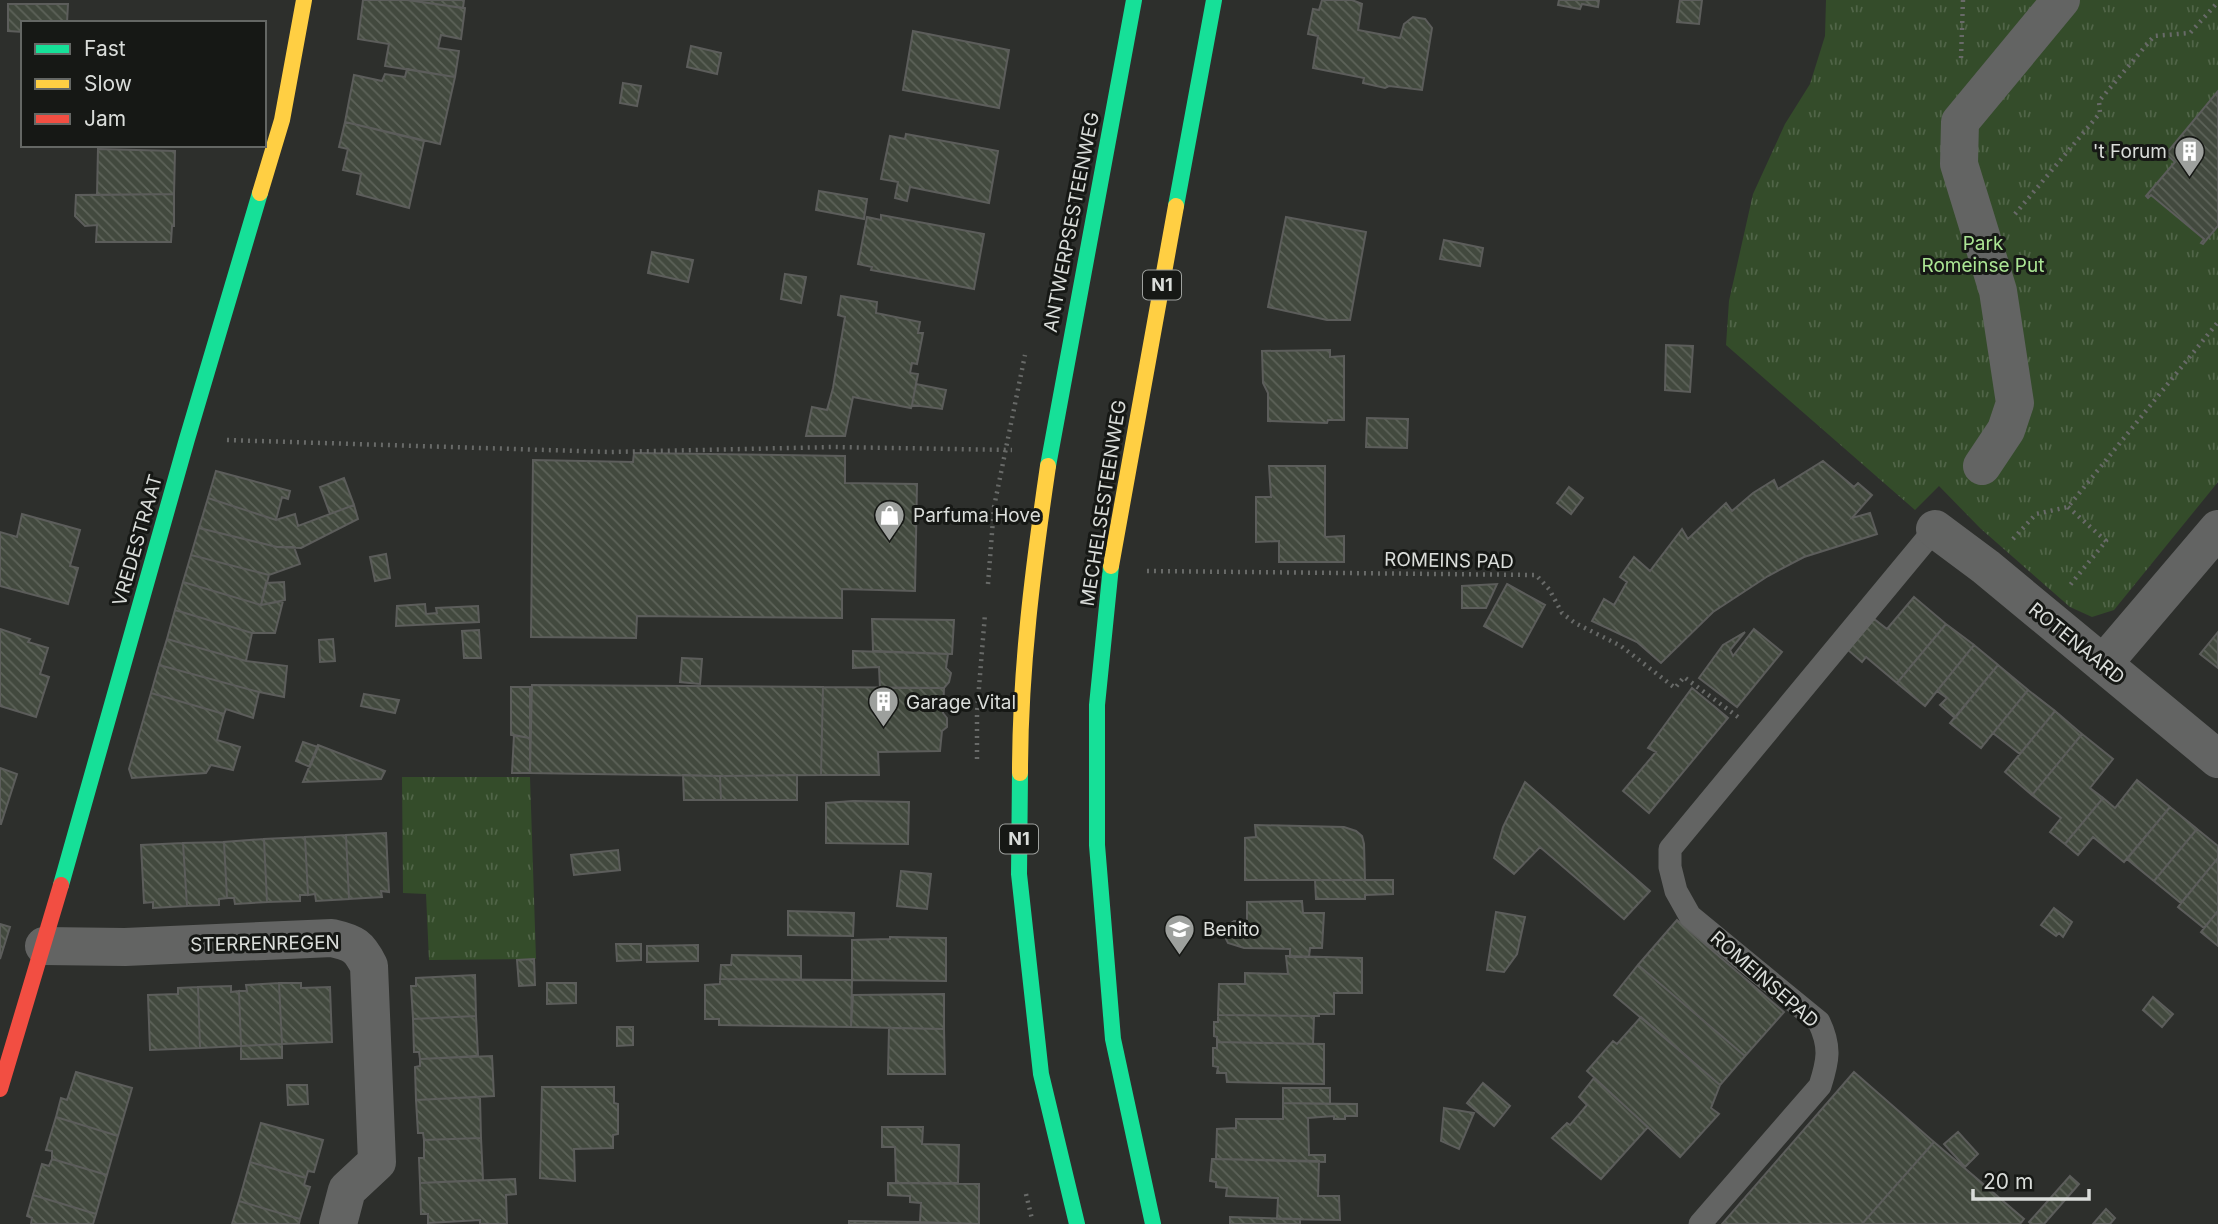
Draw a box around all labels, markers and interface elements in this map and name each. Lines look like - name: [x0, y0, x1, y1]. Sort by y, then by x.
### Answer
- legend: [21, 21, 266, 147]
- text: Fast: [84, 36, 126, 61]
- text: Slow: [84, 71, 132, 96]
- text: Jam: [84, 106, 126, 131]
- street label: ANTWERPSESTEENWEG: [1039, 110, 1104, 334]
- building icon: 't Forum: [2173, 134, 2207, 178]
- place label: 't Forum: [2093, 140, 2167, 163]
- park label: Park Romeinse Put: [1922, 232, 2044, 277]
- road number: N1: [1143, 270, 1181, 300]
- street label: MECHELSESTEENWEG: [1076, 398, 1131, 608]
- street label: VREDESTRAAT: [108, 472, 167, 609]
- shop icon: Parfuma Hove: [873, 498, 907, 542]
- place label: Parfuma Hove: [913, 504, 1041, 527]
- street label: ROMEINS PAD: [1384, 548, 1514, 573]
- street label: ROTENAARD: [2024, 598, 2129, 689]
- building icon: Garage Vital: [866, 685, 900, 729]
- place label: Garage Vital: [906, 691, 1016, 714]
- road number: N1: [1000, 824, 1038, 854]
- school or university icon: Benito: [1163, 912, 1197, 956]
- place label: Benito: [1203, 918, 1260, 941]
- street label: ROMEINSEPAD: [1706, 926, 1824, 1033]
- street label: STERRENREGEN: [190, 931, 340, 956]
- scale bar: [1973, 1158, 2088, 1202]
- text: 20 m: [1983, 1169, 2033, 1194]

